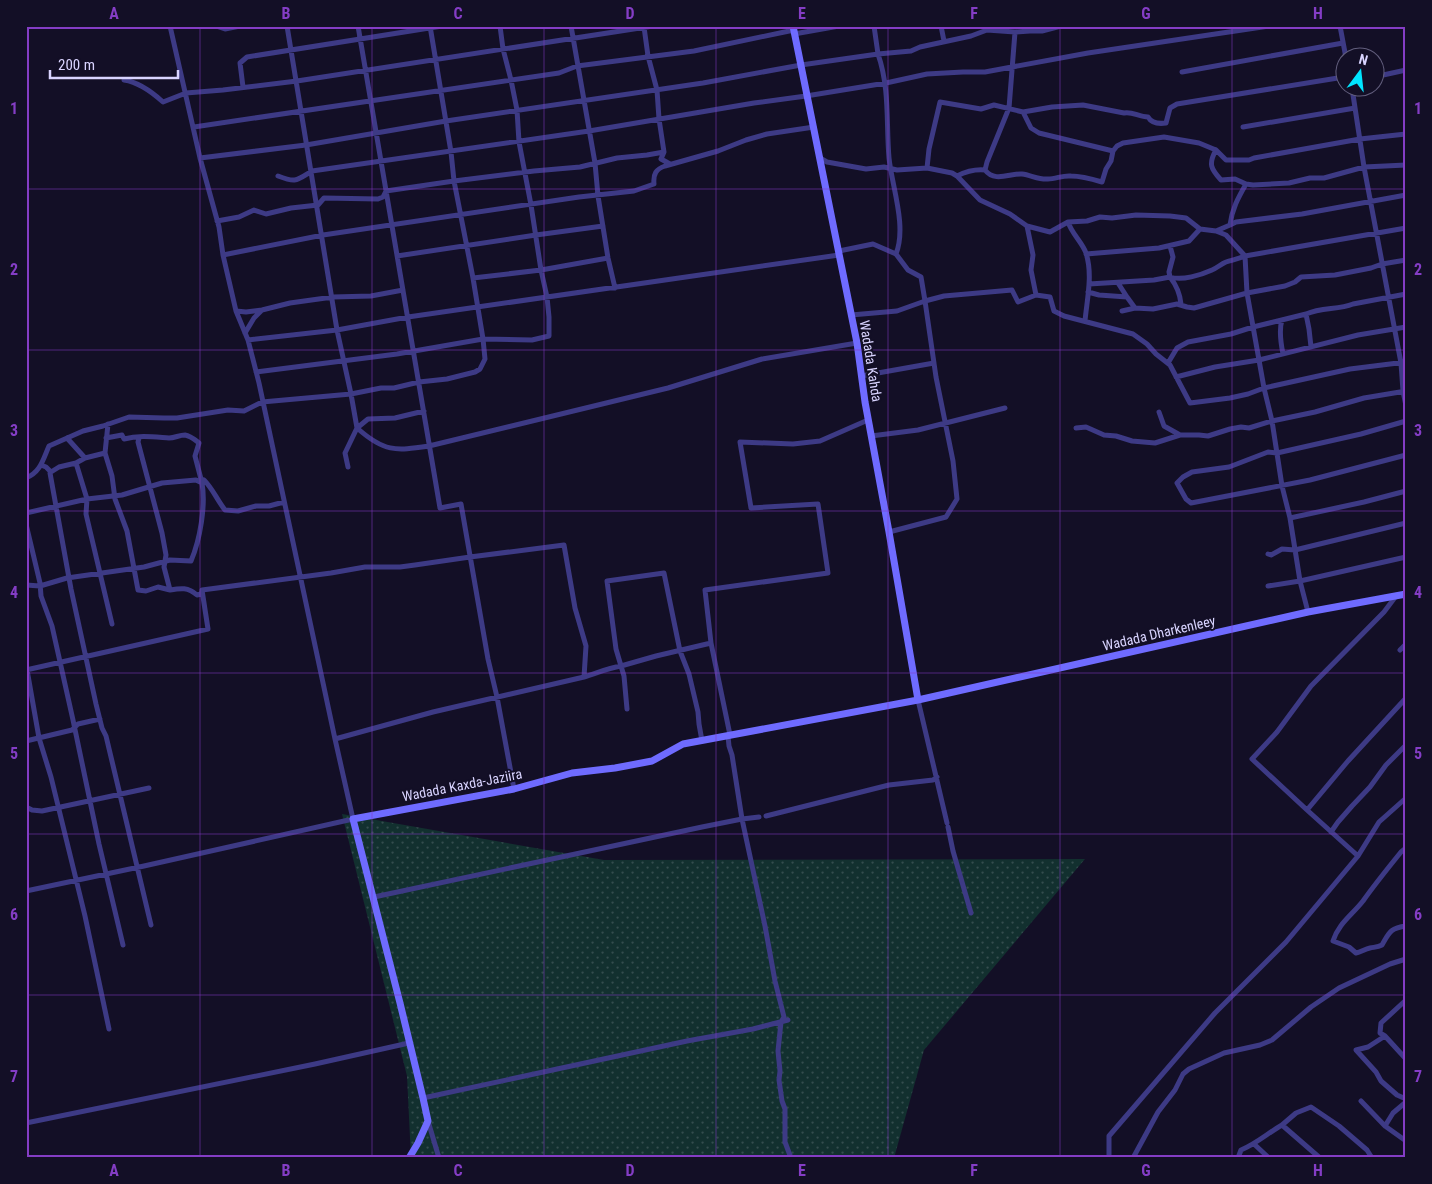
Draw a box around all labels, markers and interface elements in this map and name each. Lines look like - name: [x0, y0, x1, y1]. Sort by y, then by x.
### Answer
- text: A: [109, 4, 119, 23]
- text: B: [282, 4, 291, 23]
- text: C: [453, 4, 463, 23]
- text: D: [625, 4, 635, 23]
- text: E: [798, 4, 806, 23]
- text: F: [970, 4, 978, 23]
- text: G: [1141, 4, 1151, 23]
- text: H: [1313, 4, 1323, 23]
- scale bar: [50, 48, 178, 80]
- north arrow: [1334, 48, 1384, 98]
- text: N: [1357, 51, 1370, 68]
- text: 200 m: [58, 56, 95, 74]
- text: 1: [10, 99, 18, 118]
- text: 1: [1414, 99, 1422, 118]
- text: 2: [10, 260, 18, 279]
- text: 2: [1414, 260, 1422, 279]
- street label: Wadada Kahda: [857, 319, 885, 403]
- text: 3: [10, 421, 18, 440]
- text: 3: [1414, 421, 1422, 440]
- text: 4: [10, 583, 18, 602]
- text: 4: [1414, 583, 1422, 602]
- street label: Wadada Dharkenleey: [1101, 612, 1217, 654]
- text: 5: [10, 744, 18, 763]
- text: 5: [1414, 744, 1422, 763]
- street label: Wadada Kaxda-Jaziira: [401, 766, 523, 804]
- text: 6: [10, 905, 18, 924]
- text: 6: [1414, 905, 1422, 924]
- text: 7: [10, 1067, 18, 1086]
- text: 7: [1414, 1067, 1422, 1086]
- text: A: [109, 1161, 119, 1180]
- text: B: [282, 1161, 291, 1180]
- text: C: [453, 1161, 463, 1180]
- text: D: [625, 1161, 635, 1180]
- text: E: [798, 1161, 806, 1180]
- text: F: [970, 1161, 978, 1180]
- text: G: [1141, 1161, 1151, 1180]
- text: H: [1313, 1161, 1323, 1180]

